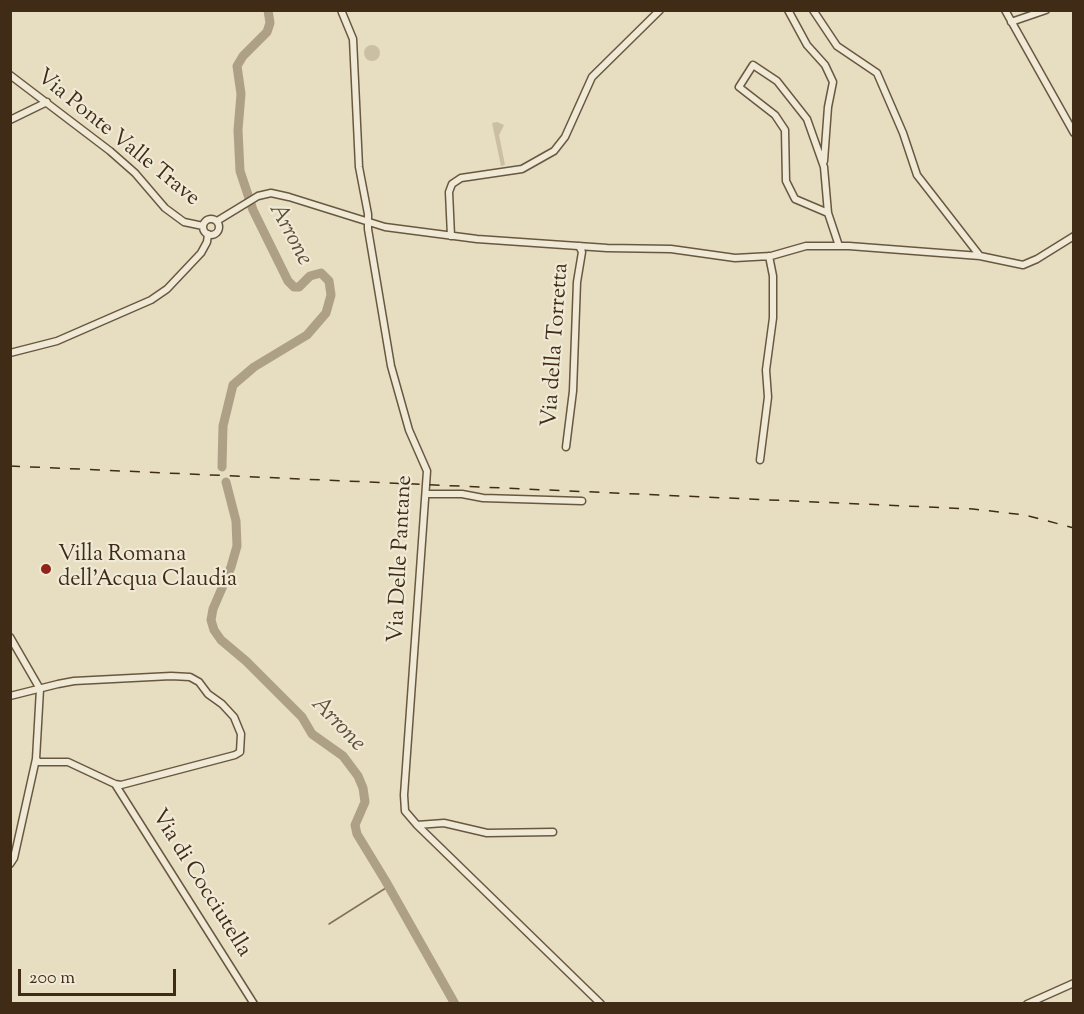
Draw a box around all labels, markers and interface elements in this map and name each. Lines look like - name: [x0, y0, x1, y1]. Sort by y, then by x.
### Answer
- street label: Via Ponte Valle Trave: [30, 65, 204, 213]
- water label: Arrone: [261, 199, 317, 271]
- street label: Via della Torretta: [538, 262, 576, 428]
- street label: Via Delle Pantane: [384, 475, 420, 643]
- place label: Villa Romana dell'Acqua Claudia: [58, 543, 237, 594]
- marker: Villa Romana dell'Acqua Claudia: [39, 562, 53, 576]
- water label: Arrone: [304, 691, 370, 759]
- street label: Via di Cocciutella: [144, 805, 256, 963]
- scale bar: [21, 957, 178, 995]
- text: 200 m: [29, 966, 75, 992]

